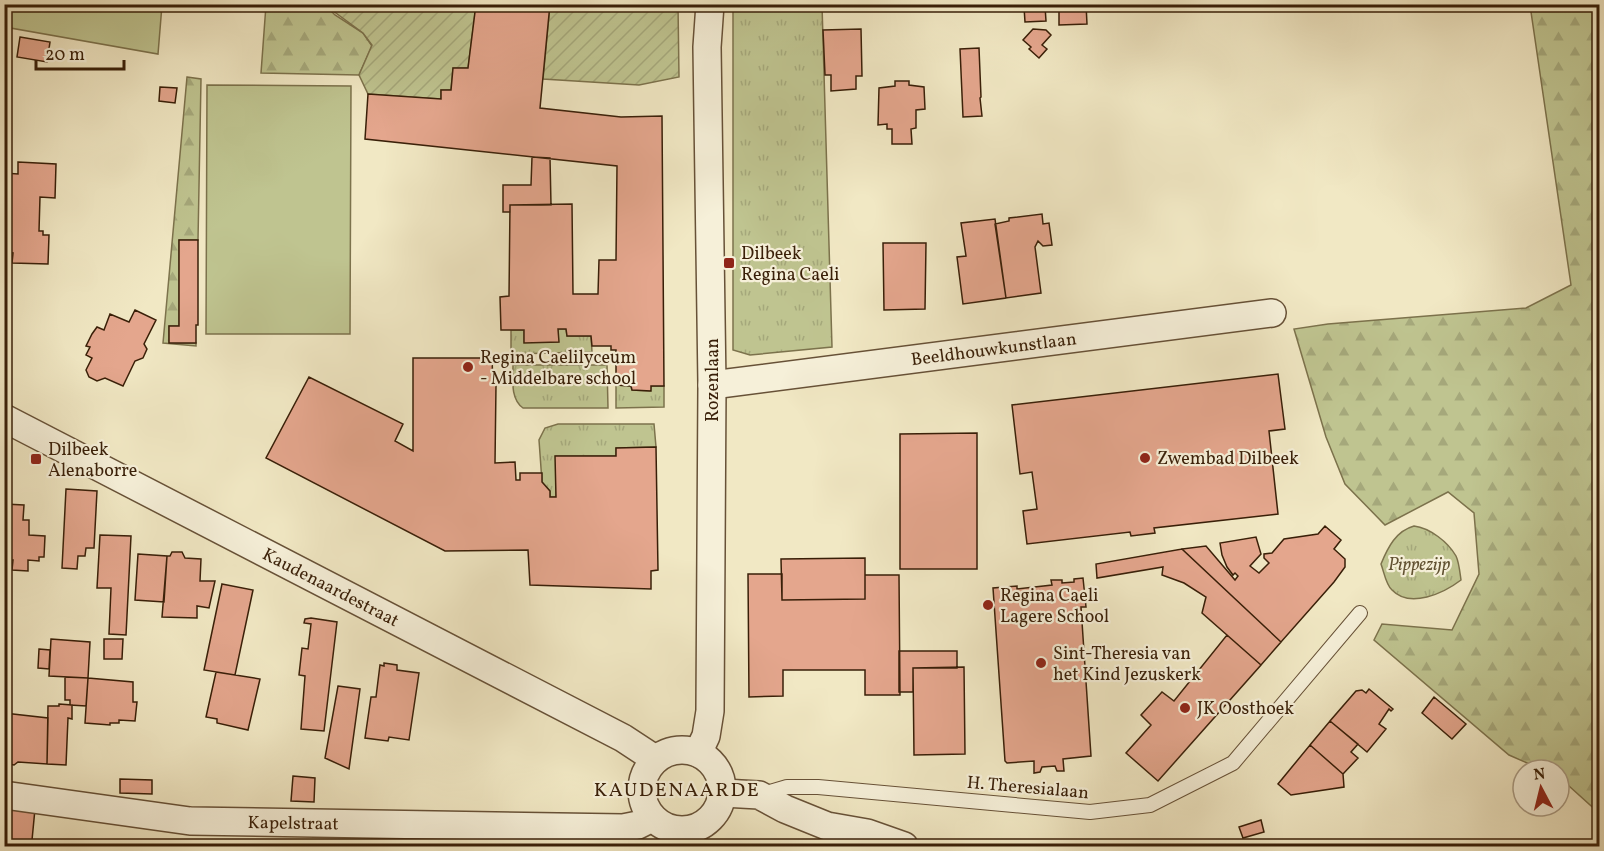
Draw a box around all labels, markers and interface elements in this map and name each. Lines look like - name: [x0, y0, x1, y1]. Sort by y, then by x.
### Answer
- scale bar: [36, 33, 124, 71]
- text: 20 m: [45, 43, 85, 68]
- place label: Dilbeek Regina Caeli: [741, 242, 839, 288]
- marker: Dilbeek Regina Caeli: [722, 256, 736, 270]
- street label: Beeldhouwkunstlaan: [910, 327, 1078, 373]
- street label: Rozenlaan: [701, 338, 726, 422]
- place label: Regina Caelilyceum - Middelbare school: [480, 346, 636, 392]
- marker: Regina Caelilyceum - Middelbare school: [461, 360, 475, 374]
- place label: Dilbeek Alenaborre: [48, 438, 137, 484]
- place label: Zwembad Dilbeek: [1157, 447, 1299, 472]
- marker: Zwembad Dilbeek: [1138, 451, 1152, 465]
- marker: Dilbeek Alenaborre: [29, 452, 43, 466]
- street label: Kaudenaardestraat: [258, 543, 403, 634]
- park label: Pippezijp: [1388, 553, 1451, 578]
- place label: Regina Caeli Lagere School: [1000, 584, 1109, 630]
- marker: Regina Caeli Lagere School: [981, 598, 995, 612]
- place label: Sint-Theresia van het Kind Jezuskerk: [1053, 642, 1201, 688]
- marker: Sint-Theresia van het Kind Jezuskerk: [1034, 656, 1048, 670]
- place label: JK Oosthoek: [1197, 697, 1294, 722]
- marker: JK Oosthoek: [1178, 701, 1192, 715]
- north arrow: [1511, 758, 1571, 818]
- text: N: [1532, 763, 1547, 787]
- street label: H. Theresialaan: [966, 771, 1090, 806]
- district label: KAUDENAARDE: [594, 777, 760, 805]
- street label: Kapelstraat: [247, 811, 339, 837]

